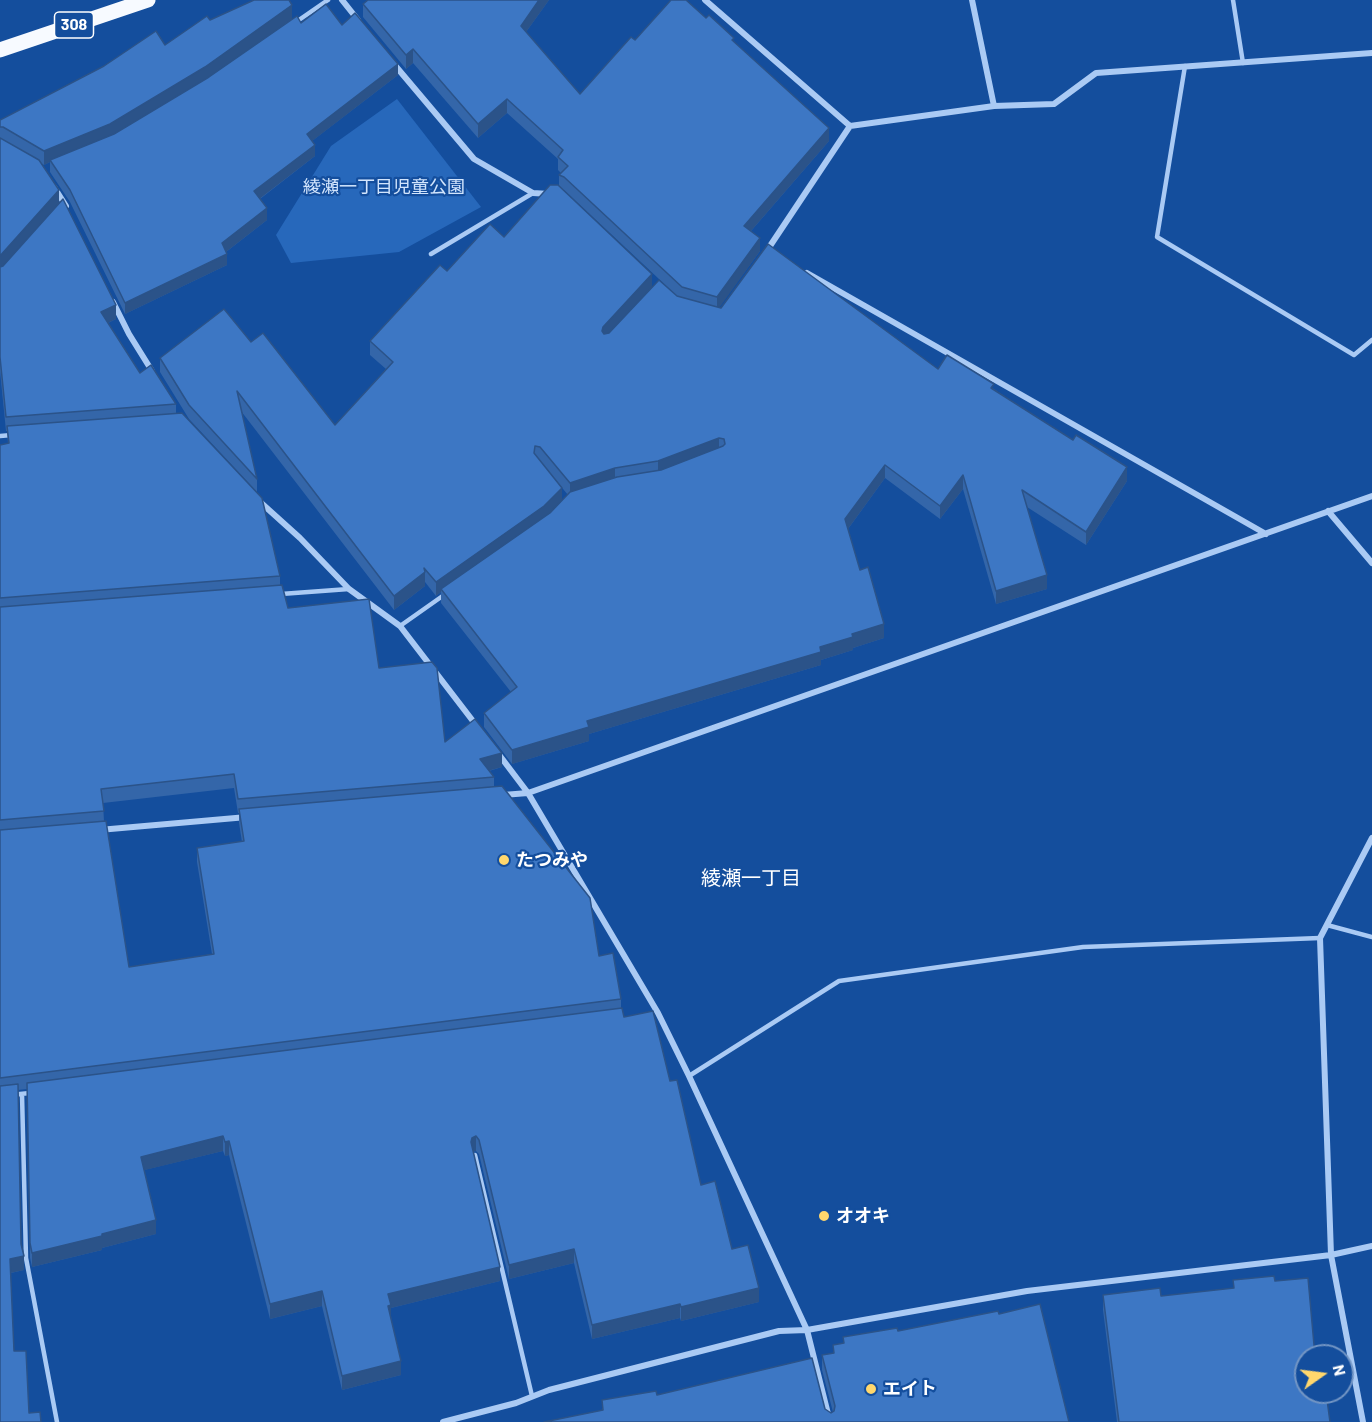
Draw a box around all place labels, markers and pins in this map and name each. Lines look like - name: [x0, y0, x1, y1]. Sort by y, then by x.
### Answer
- place label: たつみや: [516, 849, 588, 871]
- marker: たつみや: [497, 853, 511, 867]
- place label: オオキ: [836, 1205, 890, 1227]
- marker: オオキ: [817, 1209, 831, 1223]
- place label: エイト: [883, 1378, 937, 1400]
- marker: エイト: [864, 1382, 878, 1396]

